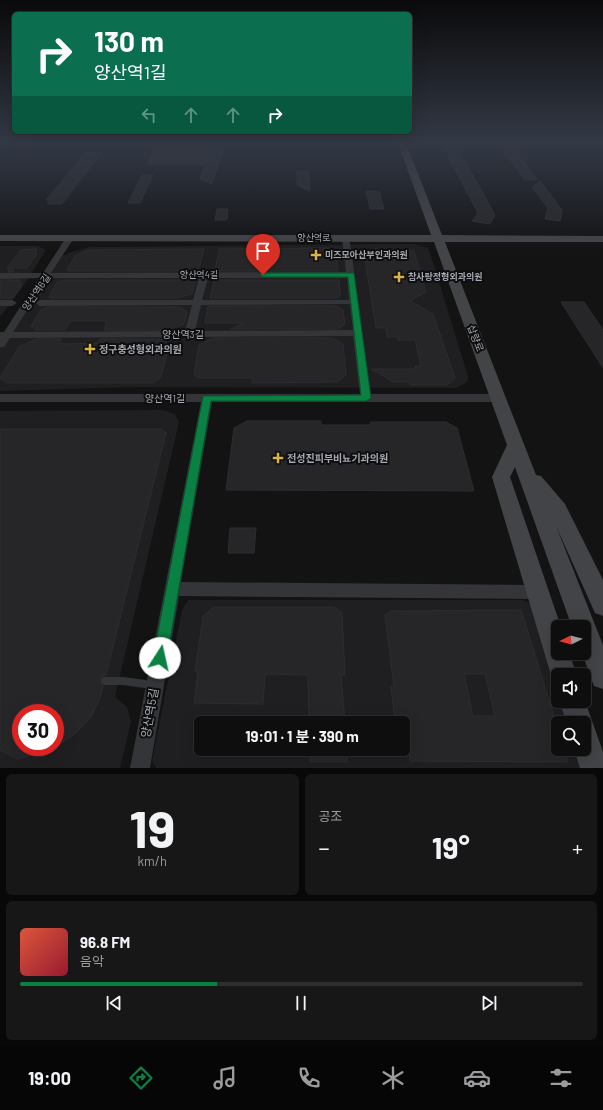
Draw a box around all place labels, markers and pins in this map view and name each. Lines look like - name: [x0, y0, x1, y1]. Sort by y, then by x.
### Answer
- pin: [246, 234, 280, 275]
- marker: 미즈모아산부인과의원: [310, 249, 322, 261]
- place label: 미즈모아산부인과의원: [325, 249, 408, 260]
- marker: 참사랑정형외과의원: [393, 271, 405, 283]
- place label: 참사랑정형외과의원: [408, 271, 483, 282]
- marker: 정구충성형외과의원: [84, 343, 96, 355]
- place label: 정구충성형외과의원: [99, 343, 182, 355]
- marker: 전성진피부비뇨기과의원: [272, 452, 284, 464]
- place label: 전성진피부비뇨기과의원: [287, 452, 388, 464]

